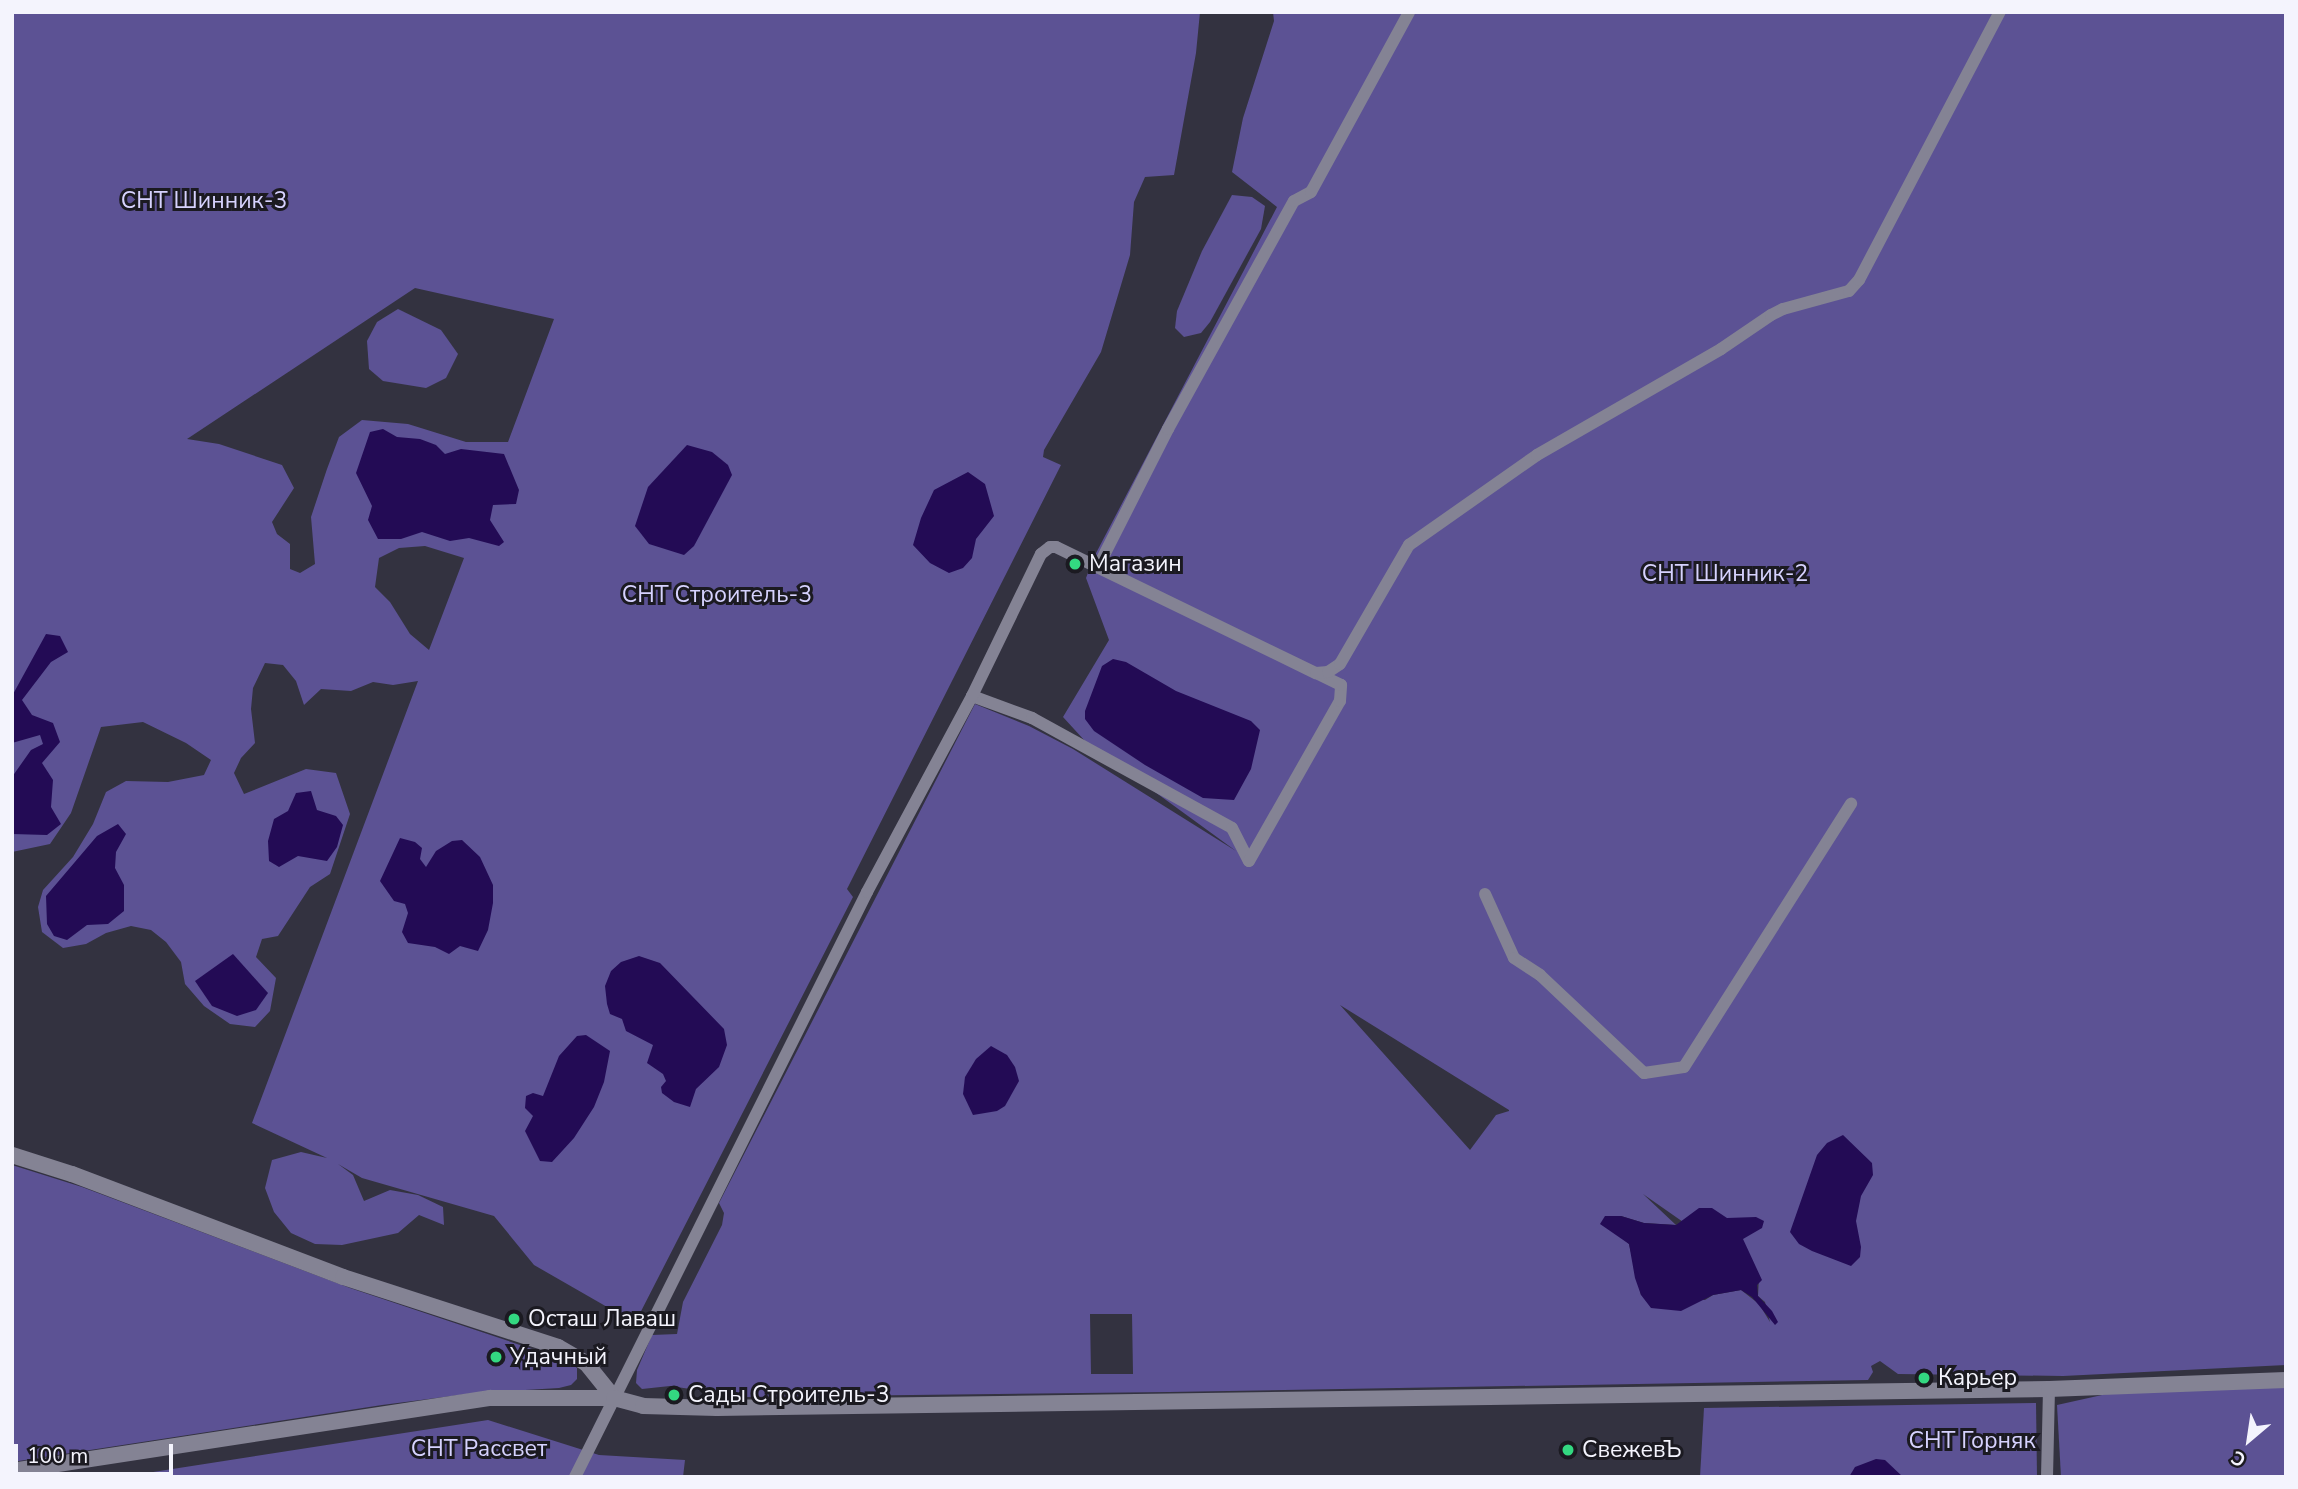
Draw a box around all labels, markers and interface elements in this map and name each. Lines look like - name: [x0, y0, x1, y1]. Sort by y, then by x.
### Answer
- park label: СНТ Шинник-3: [121, 187, 287, 215]
- place label: Магазин: [1089, 550, 1182, 578]
- marker: Магазин: [1067, 556, 1083, 572]
- park label: СНТ Шинник-2: [1642, 560, 1808, 588]
- park label: СНТ Строитель-3: [622, 581, 812, 609]
- place label: Осташ Лаваш: [528, 1305, 676, 1333]
- marker: Осташ Лаваш: [506, 1311, 522, 1327]
- place label: Удачный: [510, 1343, 607, 1371]
- marker: Удачный: [488, 1349, 504, 1365]
- place label: Карьер: [1938, 1364, 2017, 1392]
- marker: Карьер: [1916, 1370, 1932, 1386]
- place label: Сады Строитель-3: [688, 1381, 889, 1409]
- marker: Сады Строитель-3: [666, 1387, 682, 1403]
- north arrow: [2214, 1405, 2284, 1475]
- park label: СНТ Горняк: [1908, 1427, 2036, 1455]
- scale bar: [18, 1430, 177, 1474]
- park label: СНТ Рассвет: [411, 1435, 547, 1463]
- place label: СвежевЪ: [1582, 1436, 1682, 1464]
- text: 100 m: [27, 1442, 88, 1470]
- marker: СвежевЪ: [1560, 1442, 1576, 1458]
- text: С: [2227, 1444, 2251, 1473]

